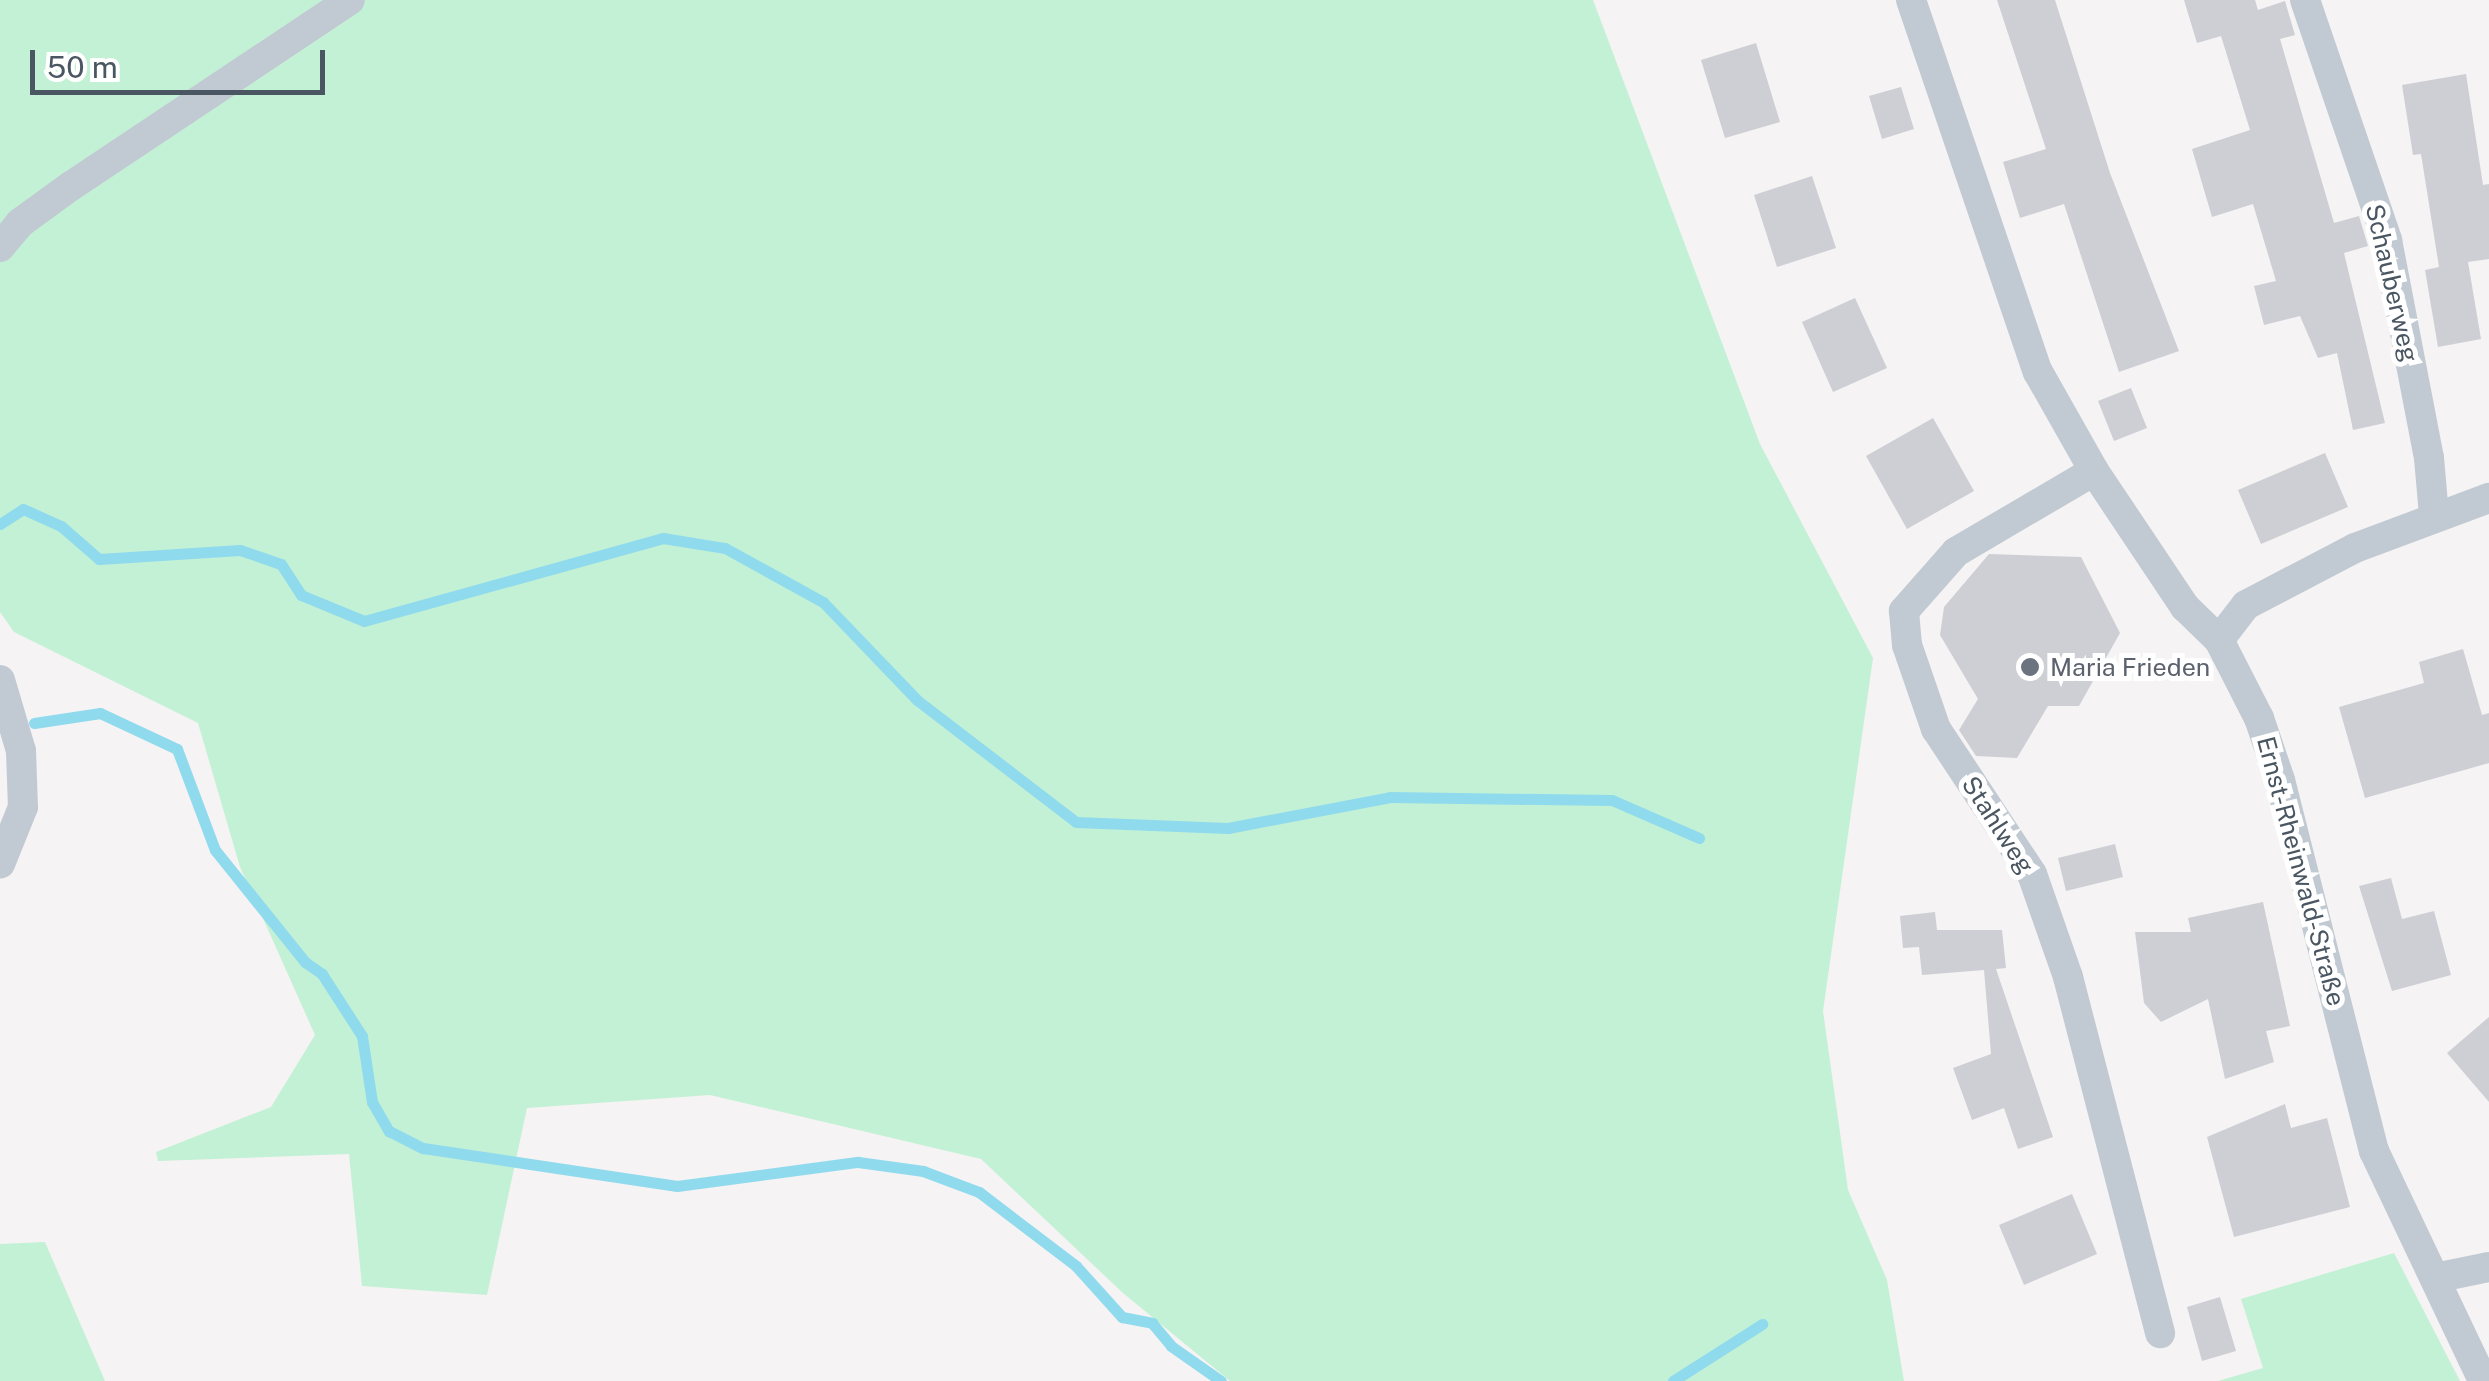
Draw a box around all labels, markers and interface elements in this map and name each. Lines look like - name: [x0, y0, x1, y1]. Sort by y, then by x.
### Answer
- scale bar: [35, 30, 330, 92]
- text: 50 m: [47, 49, 118, 85]
- street label: Schauberweg: [2359, 201, 2425, 365]
- place label: Maria Frieden: [2050, 652, 2210, 682]
- marker: Maria Frieden: [2019, 656, 2041, 678]
- street label: Ernst-Rheinwald-Straße: [2251, 733, 2351, 1009]
- street label: Stahlweg: [1955, 771, 2041, 879]

